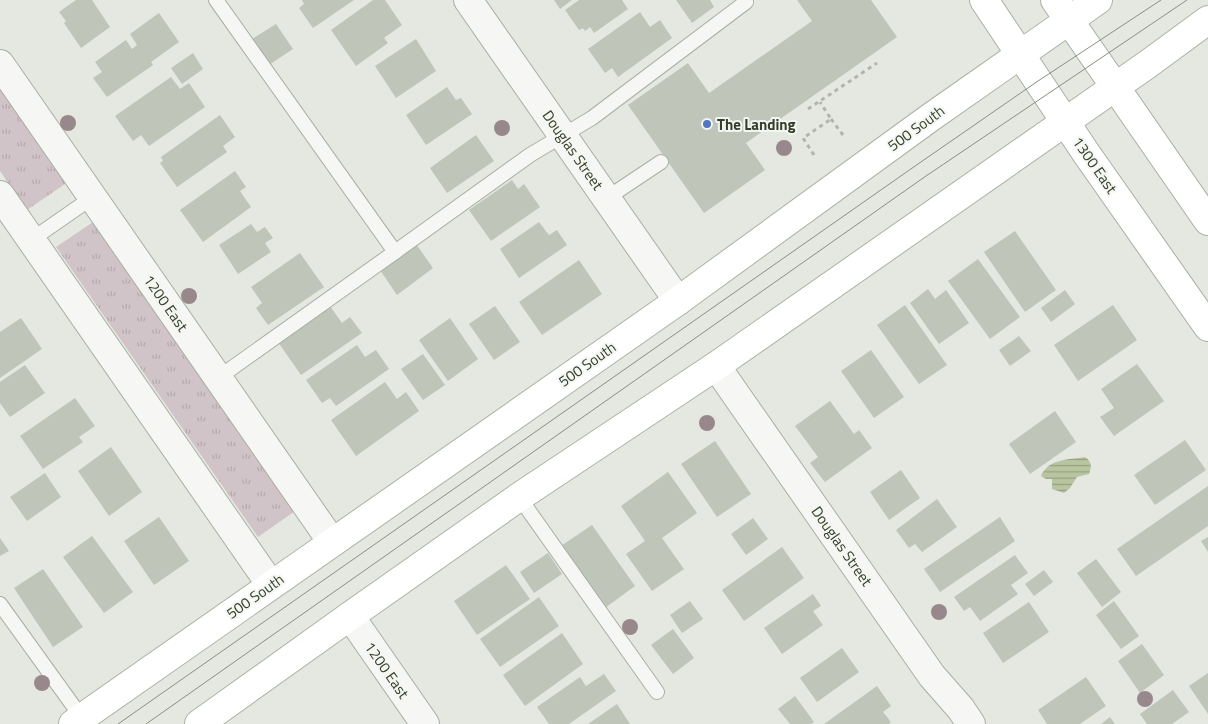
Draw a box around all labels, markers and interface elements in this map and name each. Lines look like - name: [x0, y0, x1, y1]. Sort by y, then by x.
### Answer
- street label: 500 South: [883, 99, 949, 157]
- street label: Douglas Street: [537, 105, 610, 195]
- place label: The Landing: [717, 113, 796, 136]
- marker: The Landing: [701, 118, 713, 130]
- street label: 1300 East: [1067, 132, 1123, 199]
- street label: 1200 East: [138, 270, 194, 337]
- street label: 500 South: [553, 336, 621, 392]
- street label: Douglas Street: [806, 501, 879, 591]
- street label: 500 South: [221, 568, 289, 624]
- street label: 1200 East: [359, 637, 415, 704]

